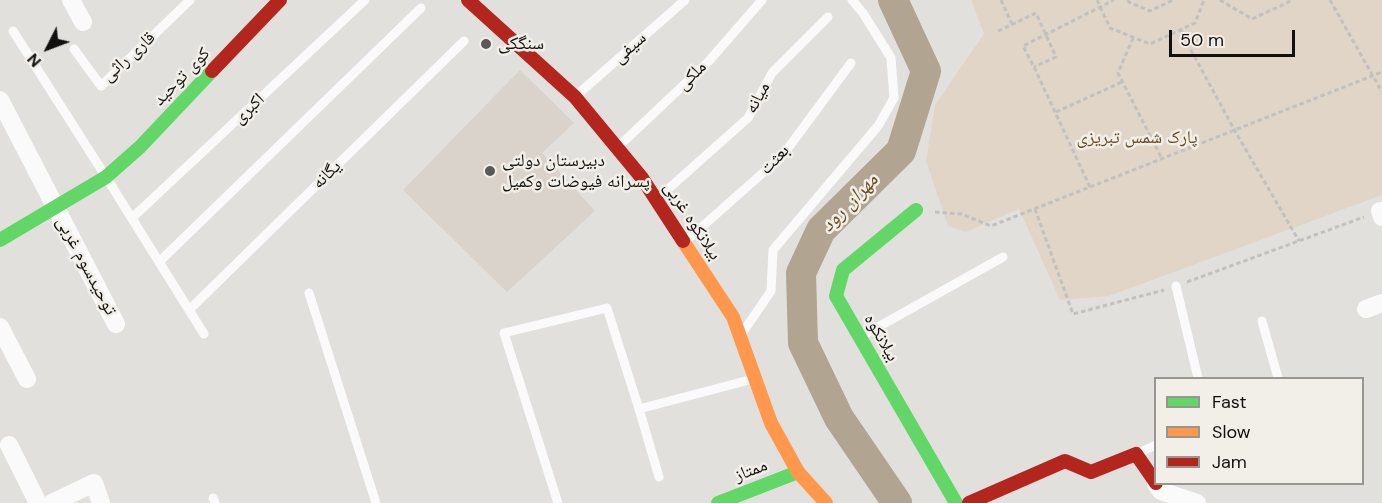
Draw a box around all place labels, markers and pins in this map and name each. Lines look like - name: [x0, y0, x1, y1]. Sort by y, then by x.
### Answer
- place label: سنگکی: [498, 33, 544, 55]
- marker: سنگکی: [479, 37, 493, 51]
- place label: دبیرستان دولتی پسرانه فیوضات وکمیل: [502, 150, 650, 192]
- marker: دبیرستان دولتی پسرانه فیوضات وکمیل: [483, 164, 497, 178]

